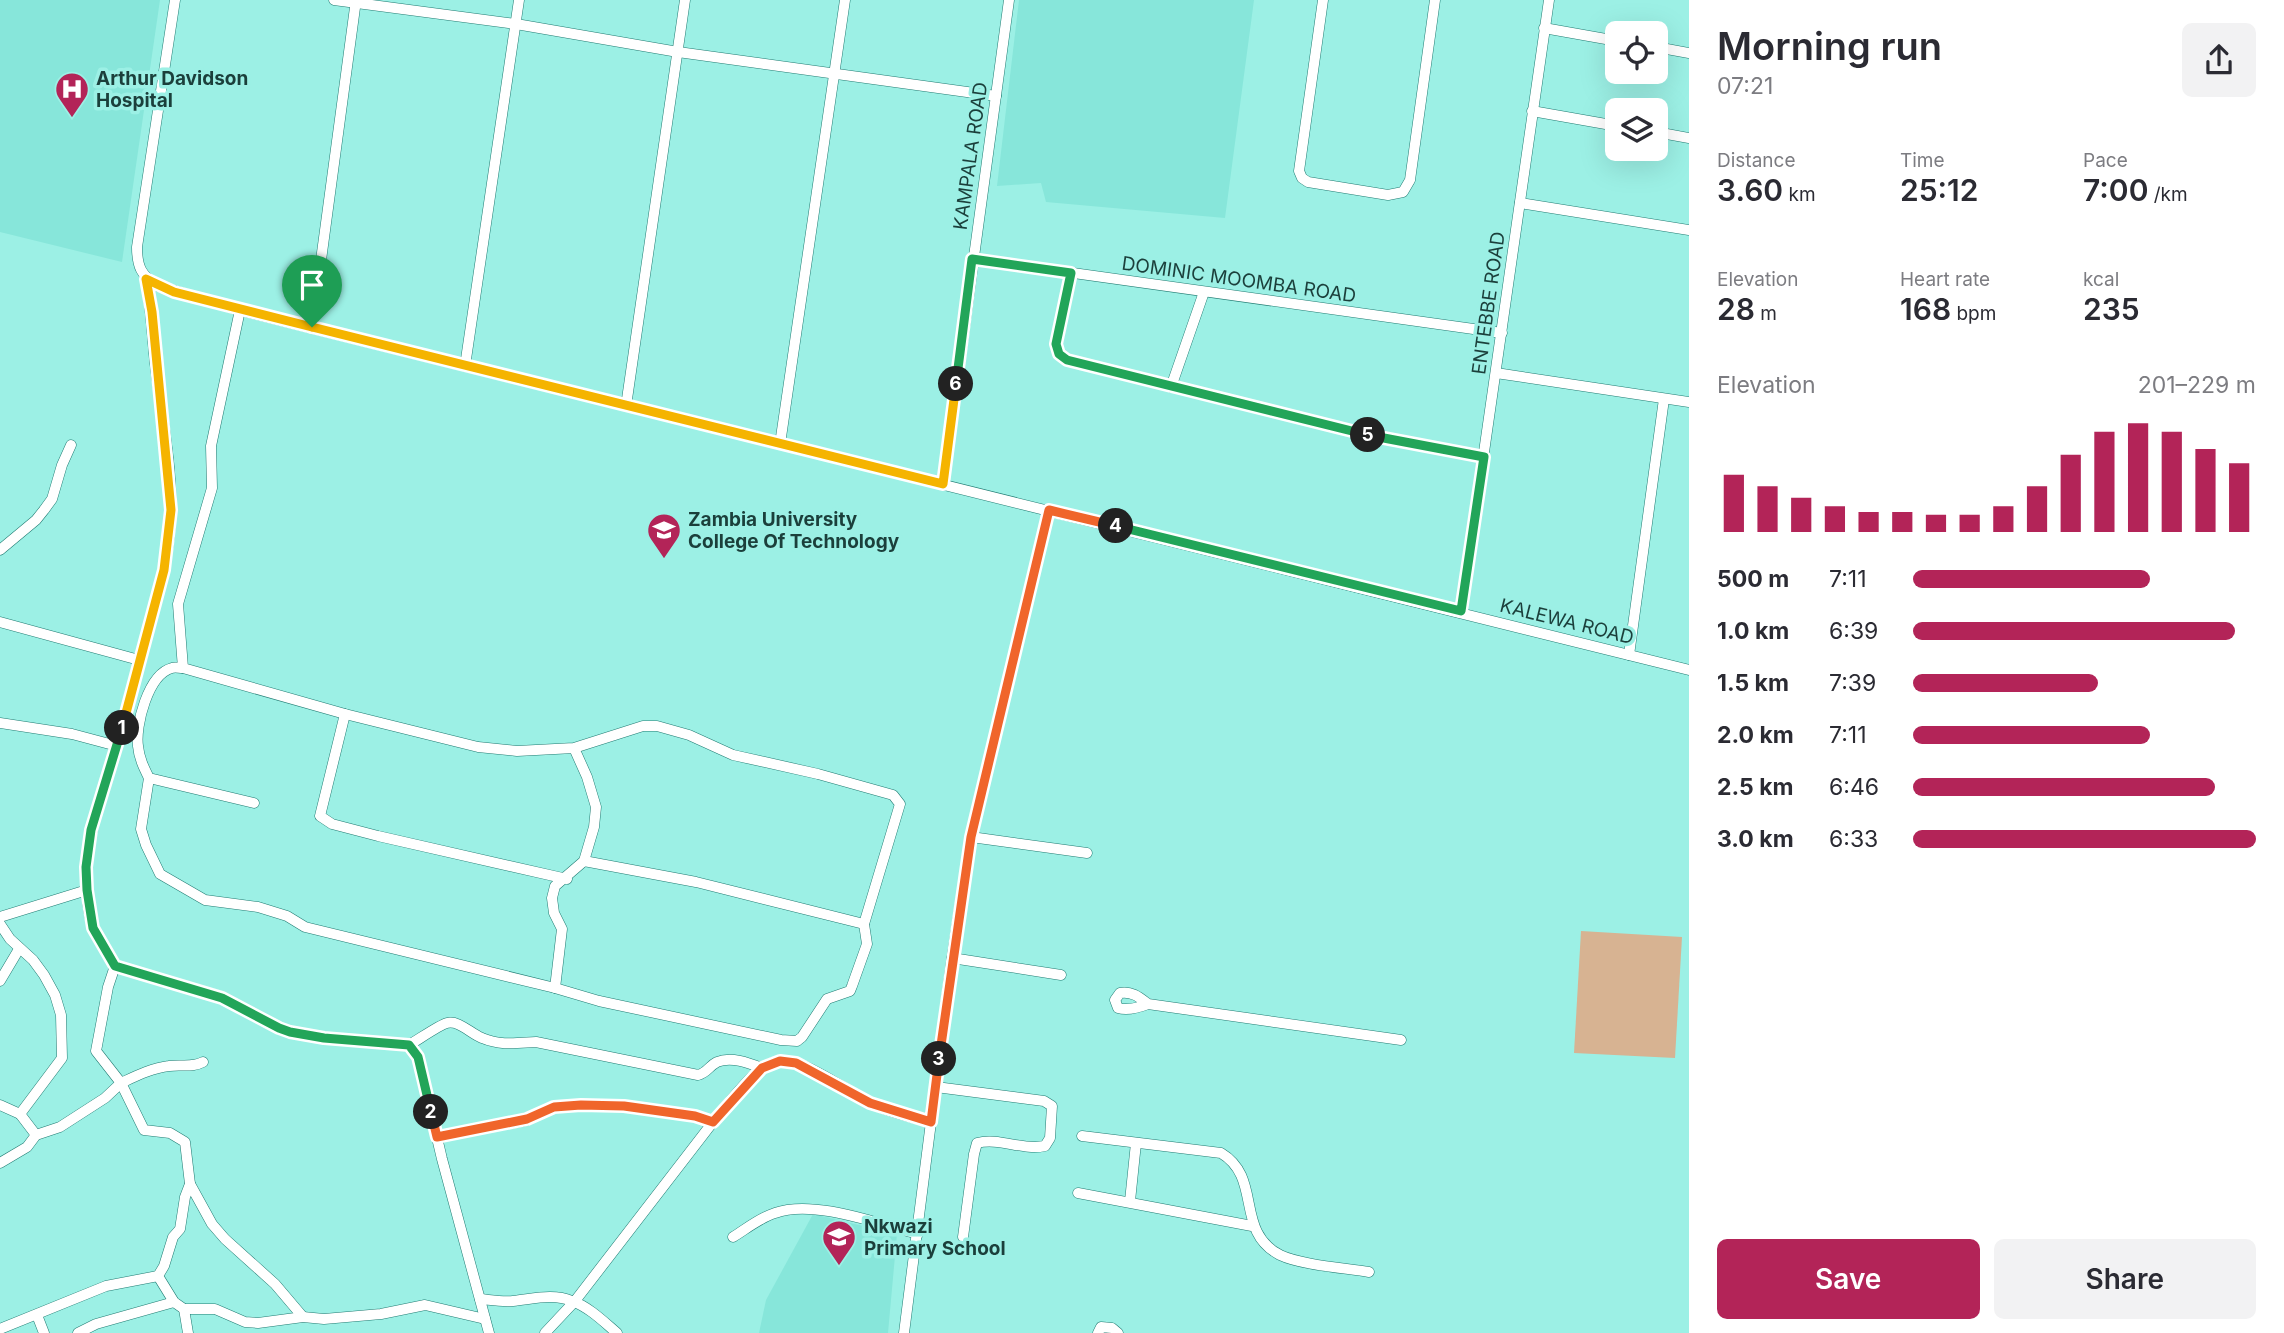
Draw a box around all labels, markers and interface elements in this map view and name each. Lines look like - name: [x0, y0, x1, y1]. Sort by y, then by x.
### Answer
- map controls: [1605, 21, 1668, 161]
- button: locate: [1605, 21, 1668, 84]
- text: Morning run: [1717, 23, 1942, 69]
- button: share: [2182, 23, 2256, 97]
- place label: Arthur Davidson Hospital: [96, 67, 248, 112]
- hospital icon: Arthur Davidson Hospital: [53, 70, 91, 119]
- text: 07:21: [1717, 72, 1773, 100]
- street label: KAMPALA ROAD: [949, 81, 992, 231]
- button: layers: [1605, 98, 1668, 161]
- text: Distance: [1717, 149, 1795, 172]
- text: Time: [1900, 149, 1945, 172]
- text: Pace: [2083, 149, 2128, 172]
- text: 3.60: [1717, 172, 1783, 208]
- text: 25:12: [1900, 172, 1979, 208]
- text: 7:00: [2083, 172, 2148, 208]
- text: km: [1783, 183, 1816, 206]
- text: /km: [2148, 183, 2188, 206]
- street label: ENTEBBE ROAD: [1467, 230, 1510, 376]
- street label: DOMINIC MOOMBA ROAD: [1120, 252, 1358, 307]
- pin: [282, 255, 342, 327]
- icon: arrive: [293, 266, 331, 304]
- text: Elevation: [1717, 268, 1798, 291]
- text: Heart rate: [1900, 268, 1990, 291]
- text: kcal: [2083, 268, 2119, 291]
- text: 28: [1717, 291, 1755, 327]
- text: 168: [1900, 291, 1951, 327]
- text: 235: [2083, 291, 2140, 327]
- text: m: [1755, 302, 1777, 325]
- text: bpm: [1951, 302, 1996, 325]
- pin: 6: [939, 366, 974, 402]
- text: Elevation: [1717, 371, 1816, 399]
- text: 201–229 m: [2138, 371, 2256, 399]
- text: 6: [949, 372, 962, 395]
- pin: 5: [1350, 418, 1386, 452]
- text: 5: [1361, 423, 1374, 446]
- place label: Zambia University College Of Technology: [688, 508, 900, 553]
- pin: 4: [1098, 508, 1134, 544]
- school or university icon: Zambia University College Of Technology: [645, 511, 683, 560]
- text: 4: [1109, 514, 1122, 537]
- text: 500 m: [1717, 565, 1789, 593]
- text: 7:11: [1829, 565, 1867, 593]
- street label: KALEWA ROAD: [1498, 594, 1636, 649]
- text: 1.0 km: [1717, 617, 1789, 645]
- text: 6:39: [1829, 617, 1878, 645]
- text: 1.5 km: [1717, 669, 1789, 697]
- text: 7:39: [1829, 669, 1876, 697]
- pin: 1: [104, 710, 140, 746]
- text: 1: [117, 716, 126, 739]
- text: 2.0 km: [1717, 721, 1794, 749]
- text: 7:11: [1829, 721, 1867, 749]
- text: 2.5 km: [1717, 773, 1794, 801]
- text: 6:46: [1829, 773, 1879, 801]
- text: 3.0 km: [1717, 825, 1794, 853]
- text: 6:33: [1829, 825, 1878, 853]
- pin: 3: [922, 1042, 956, 1076]
- text: 3: [932, 1047, 945, 1070]
- pin: 2: [414, 1094, 448, 1130]
- text: 2: [425, 1100, 436, 1123]
- place label: Nkwazi Primary School: [864, 1215, 1006, 1260]
- school or university icon: Nkwazi Primary School: [820, 1218, 858, 1267]
- button: Save: [1717, 1239, 1980, 1319]
- button: Share: [1994, 1239, 2256, 1319]

